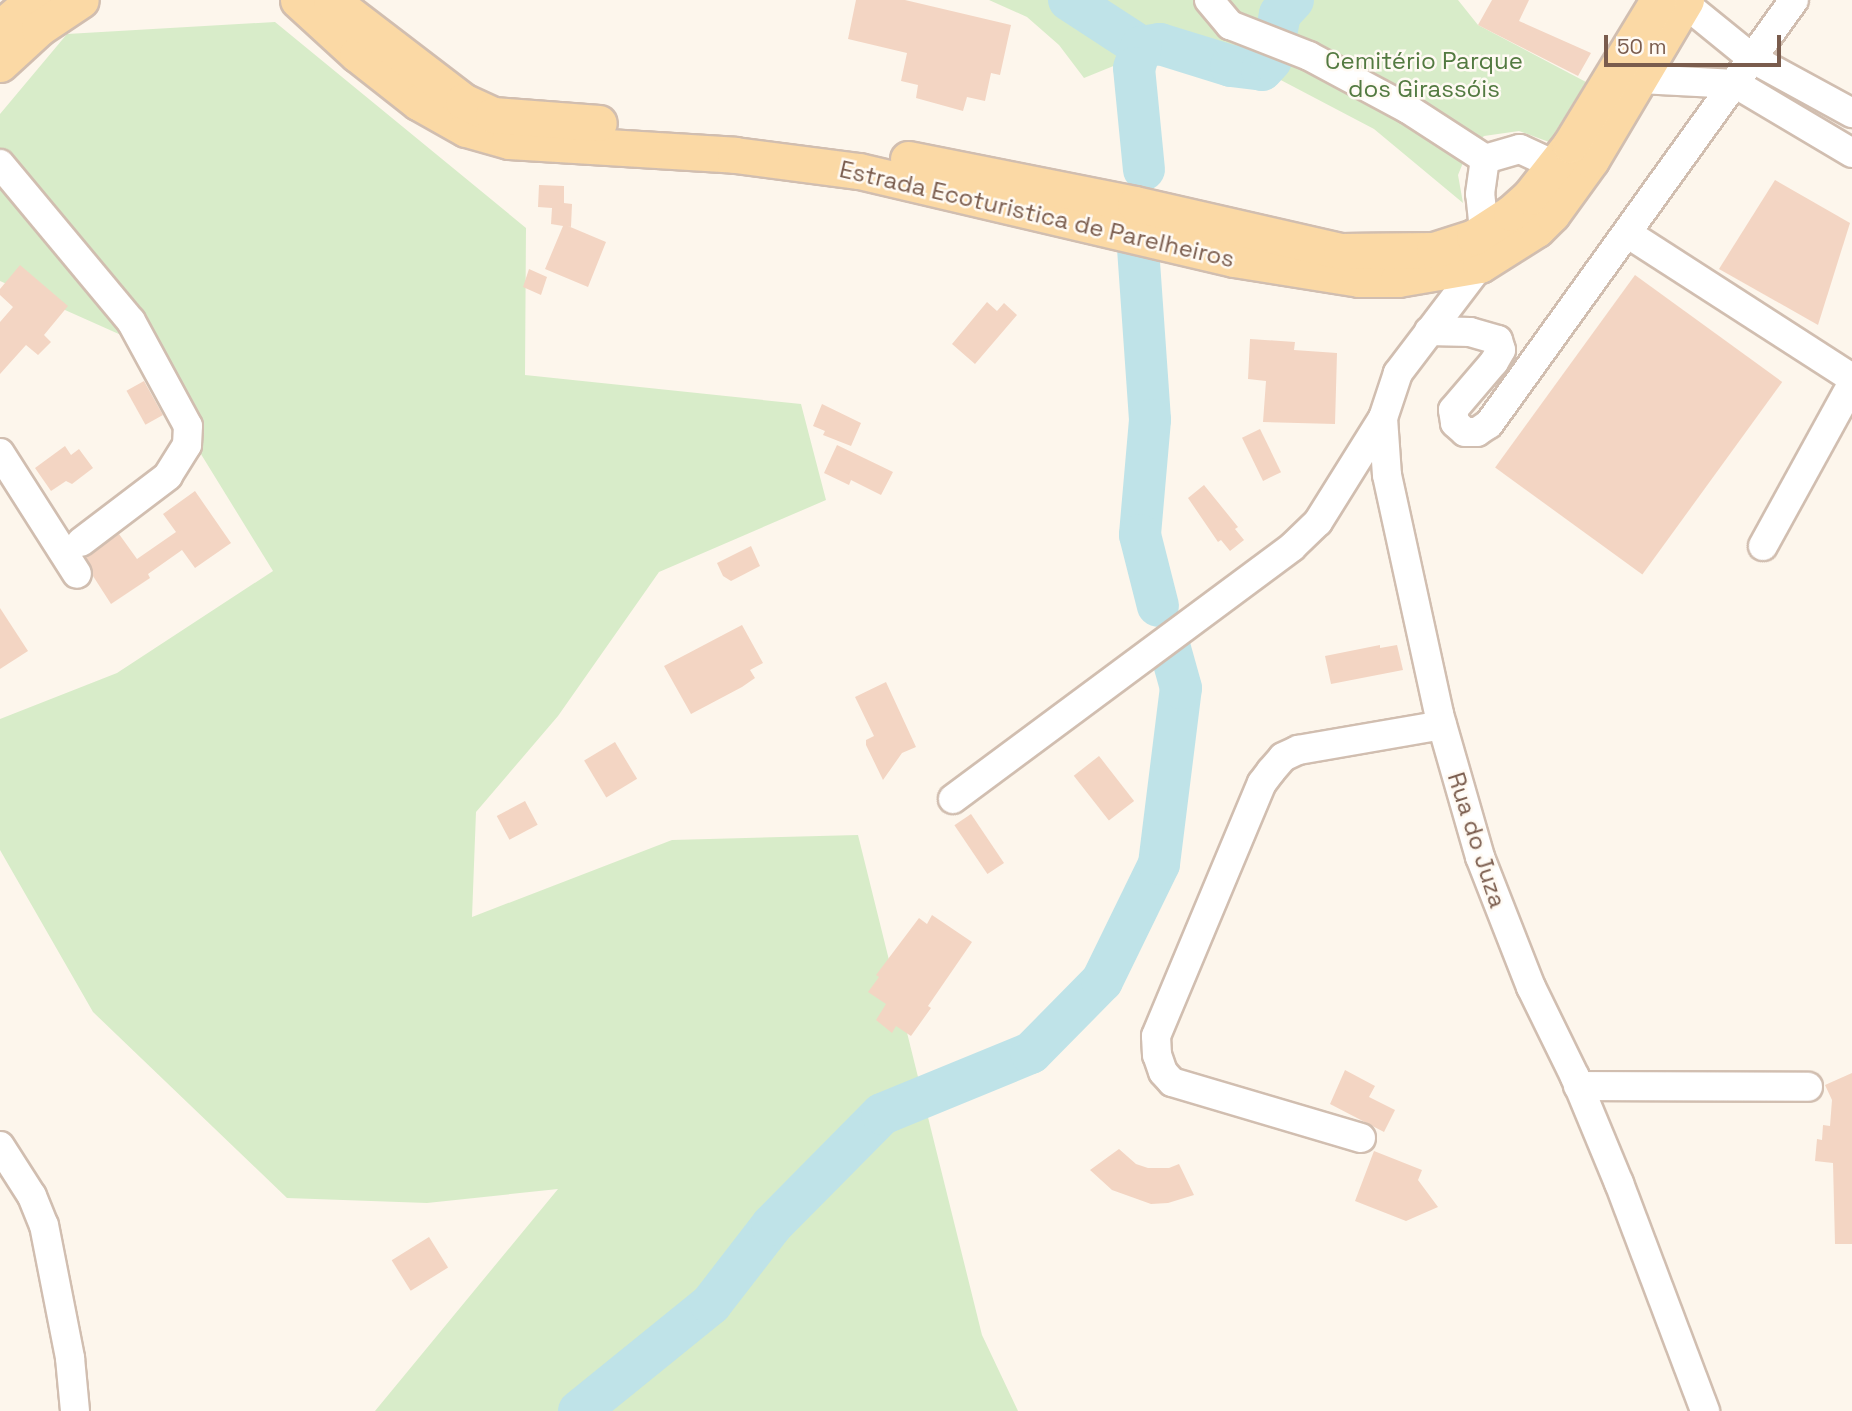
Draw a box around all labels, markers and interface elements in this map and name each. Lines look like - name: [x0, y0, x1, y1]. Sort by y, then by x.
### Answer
- scale bar: [1607, 21, 1784, 65]
- text: 50 m: [1617, 33, 1667, 60]
- park label: Cemitério Parque dos Girassóis: [1325, 47, 1523, 103]
- street label: Estrada Ecoturistica de Parelheiros: [837, 154, 1237, 274]
- street label: Rua do Juza: [1442, 769, 1512, 911]

